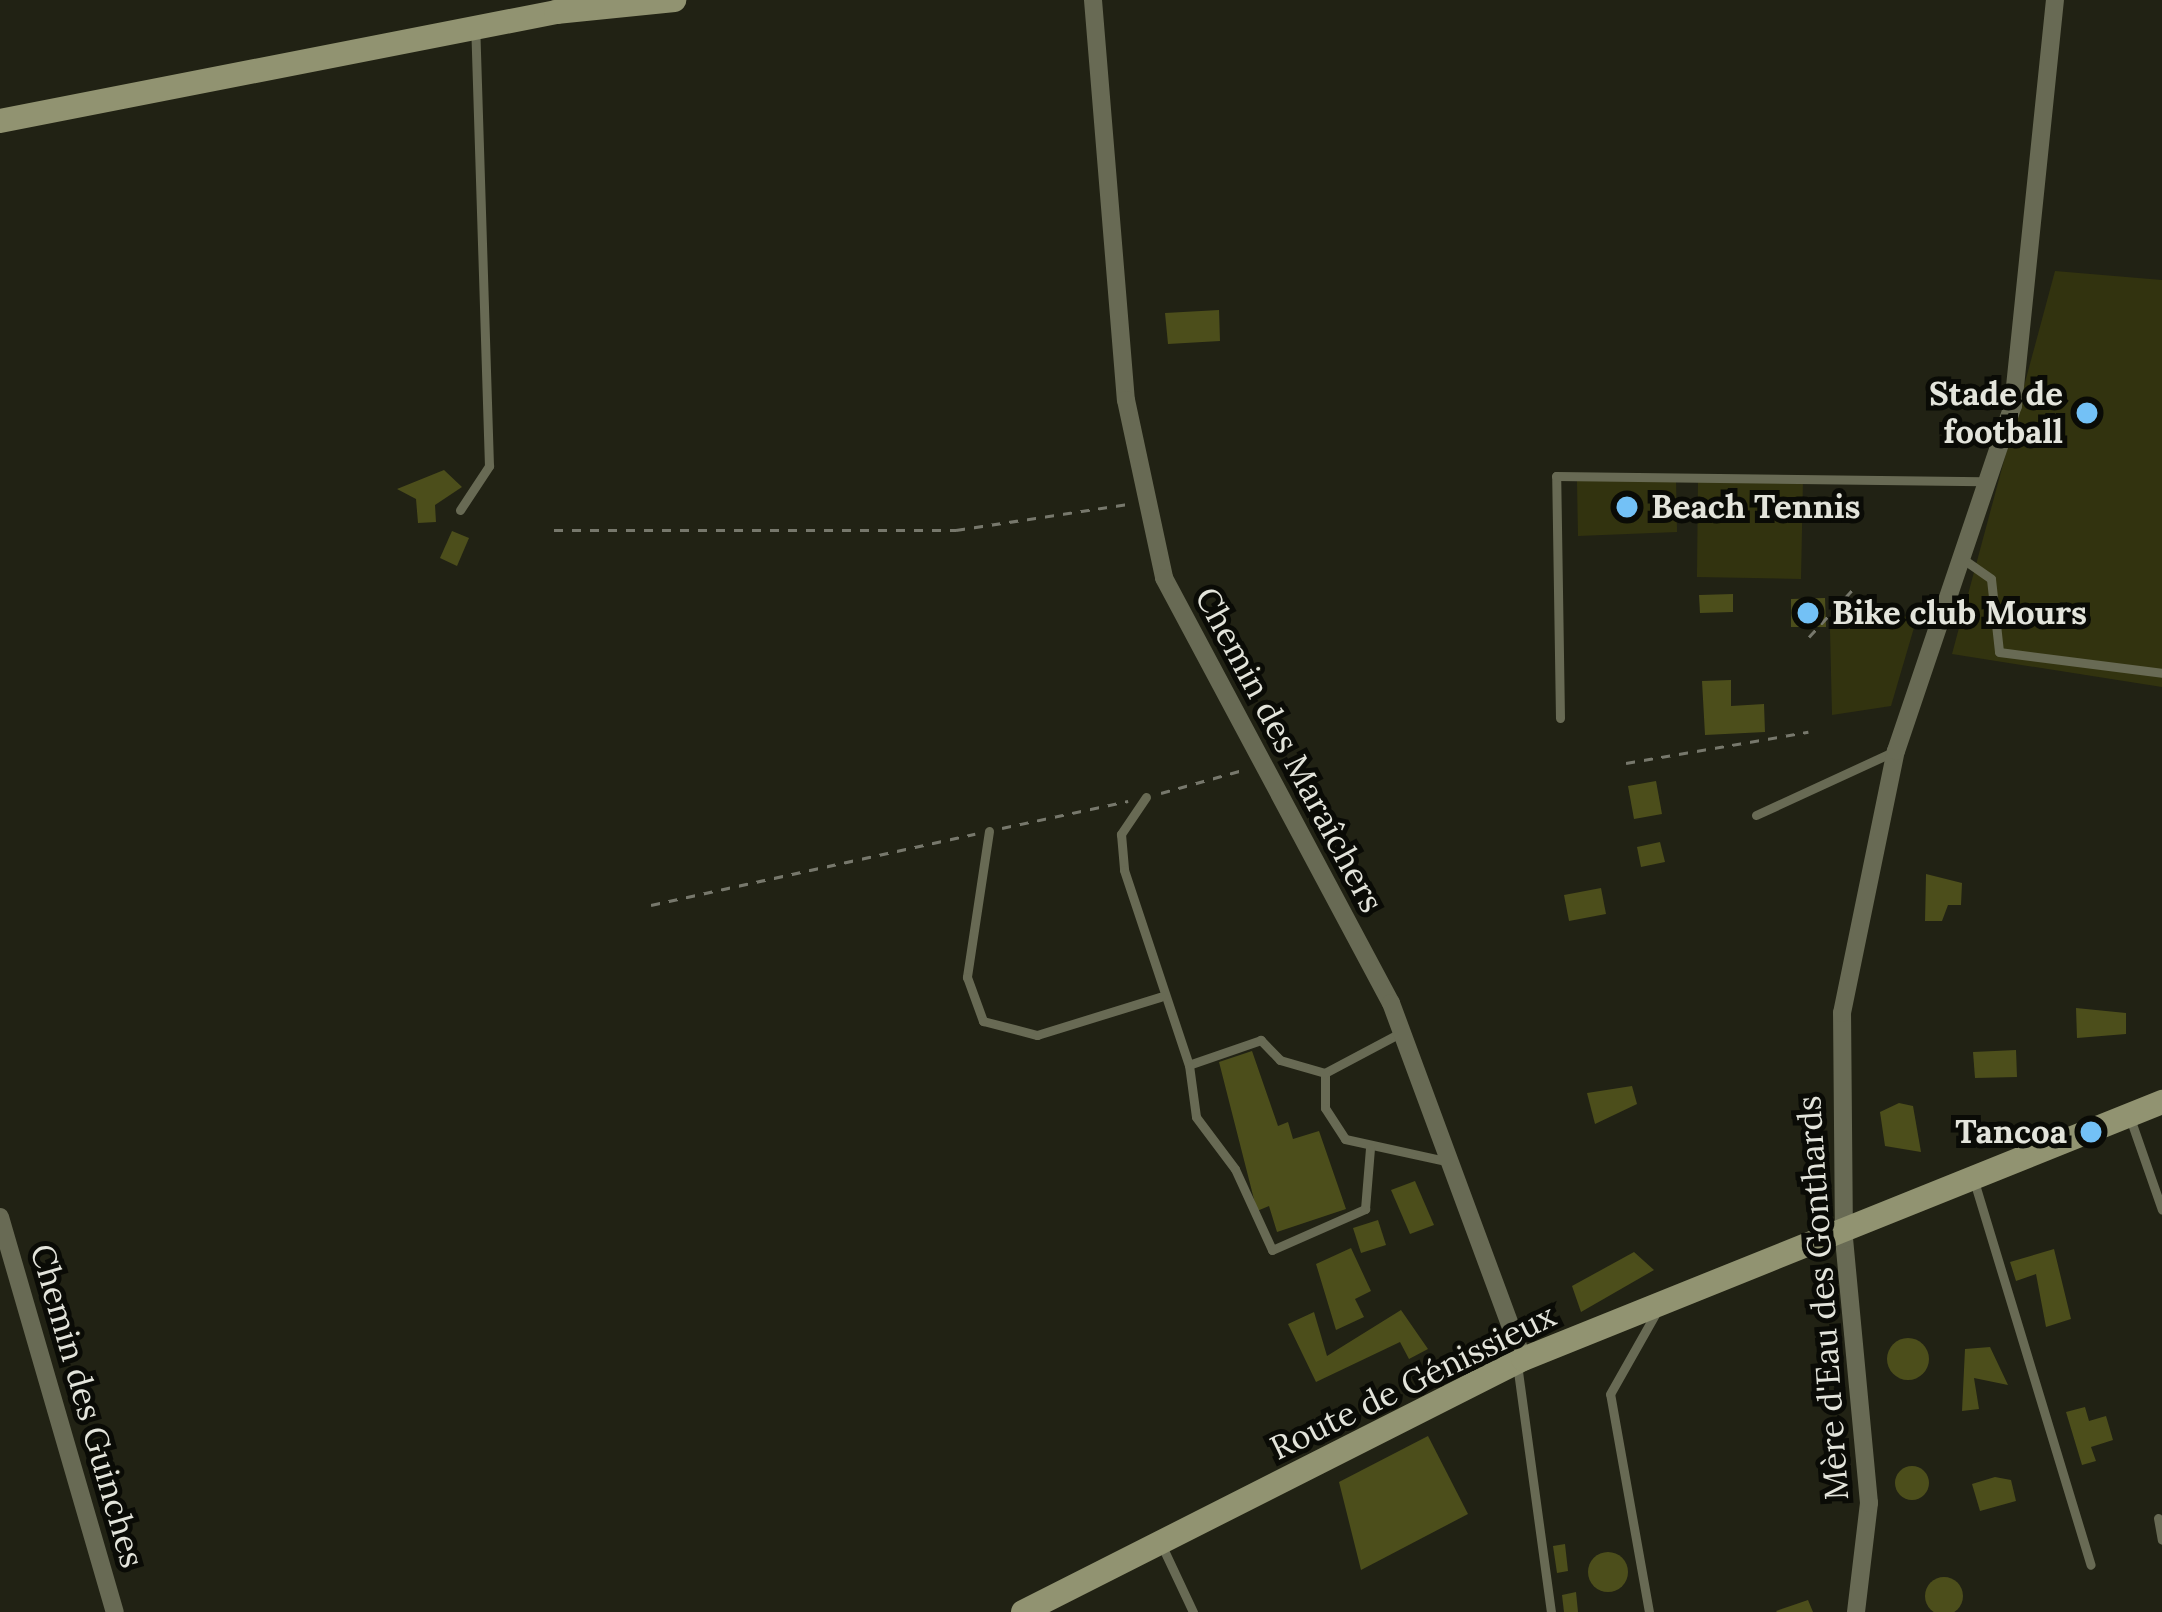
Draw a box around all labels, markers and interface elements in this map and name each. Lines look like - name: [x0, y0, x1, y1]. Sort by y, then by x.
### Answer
- place label: Stade de football: [1929, 374, 2063, 452]
- marker: Stade de football: [2074, 400, 2100, 426]
- place label: Beach Tennis: [1651, 487, 1861, 527]
- marker: Beach Tennis: [1614, 494, 1640, 520]
- street label: Chemin des Maraîchers: [1186, 581, 1392, 919]
- place label: Bike club Mours: [1832, 593, 2087, 633]
- marker: Bike club Mours: [1795, 600, 1821, 626]
- street label: Mère d'Eau des Gonthards: [1789, 1094, 1857, 1502]
- place label: Tancoa: [1955, 1112, 2067, 1152]
- marker: Tancoa: [2078, 1119, 2104, 1145]
- street label: Chemin des Guinches: [22, 1240, 152, 1572]
- street label: Route de Génissieux: [1264, 1296, 1562, 1468]

